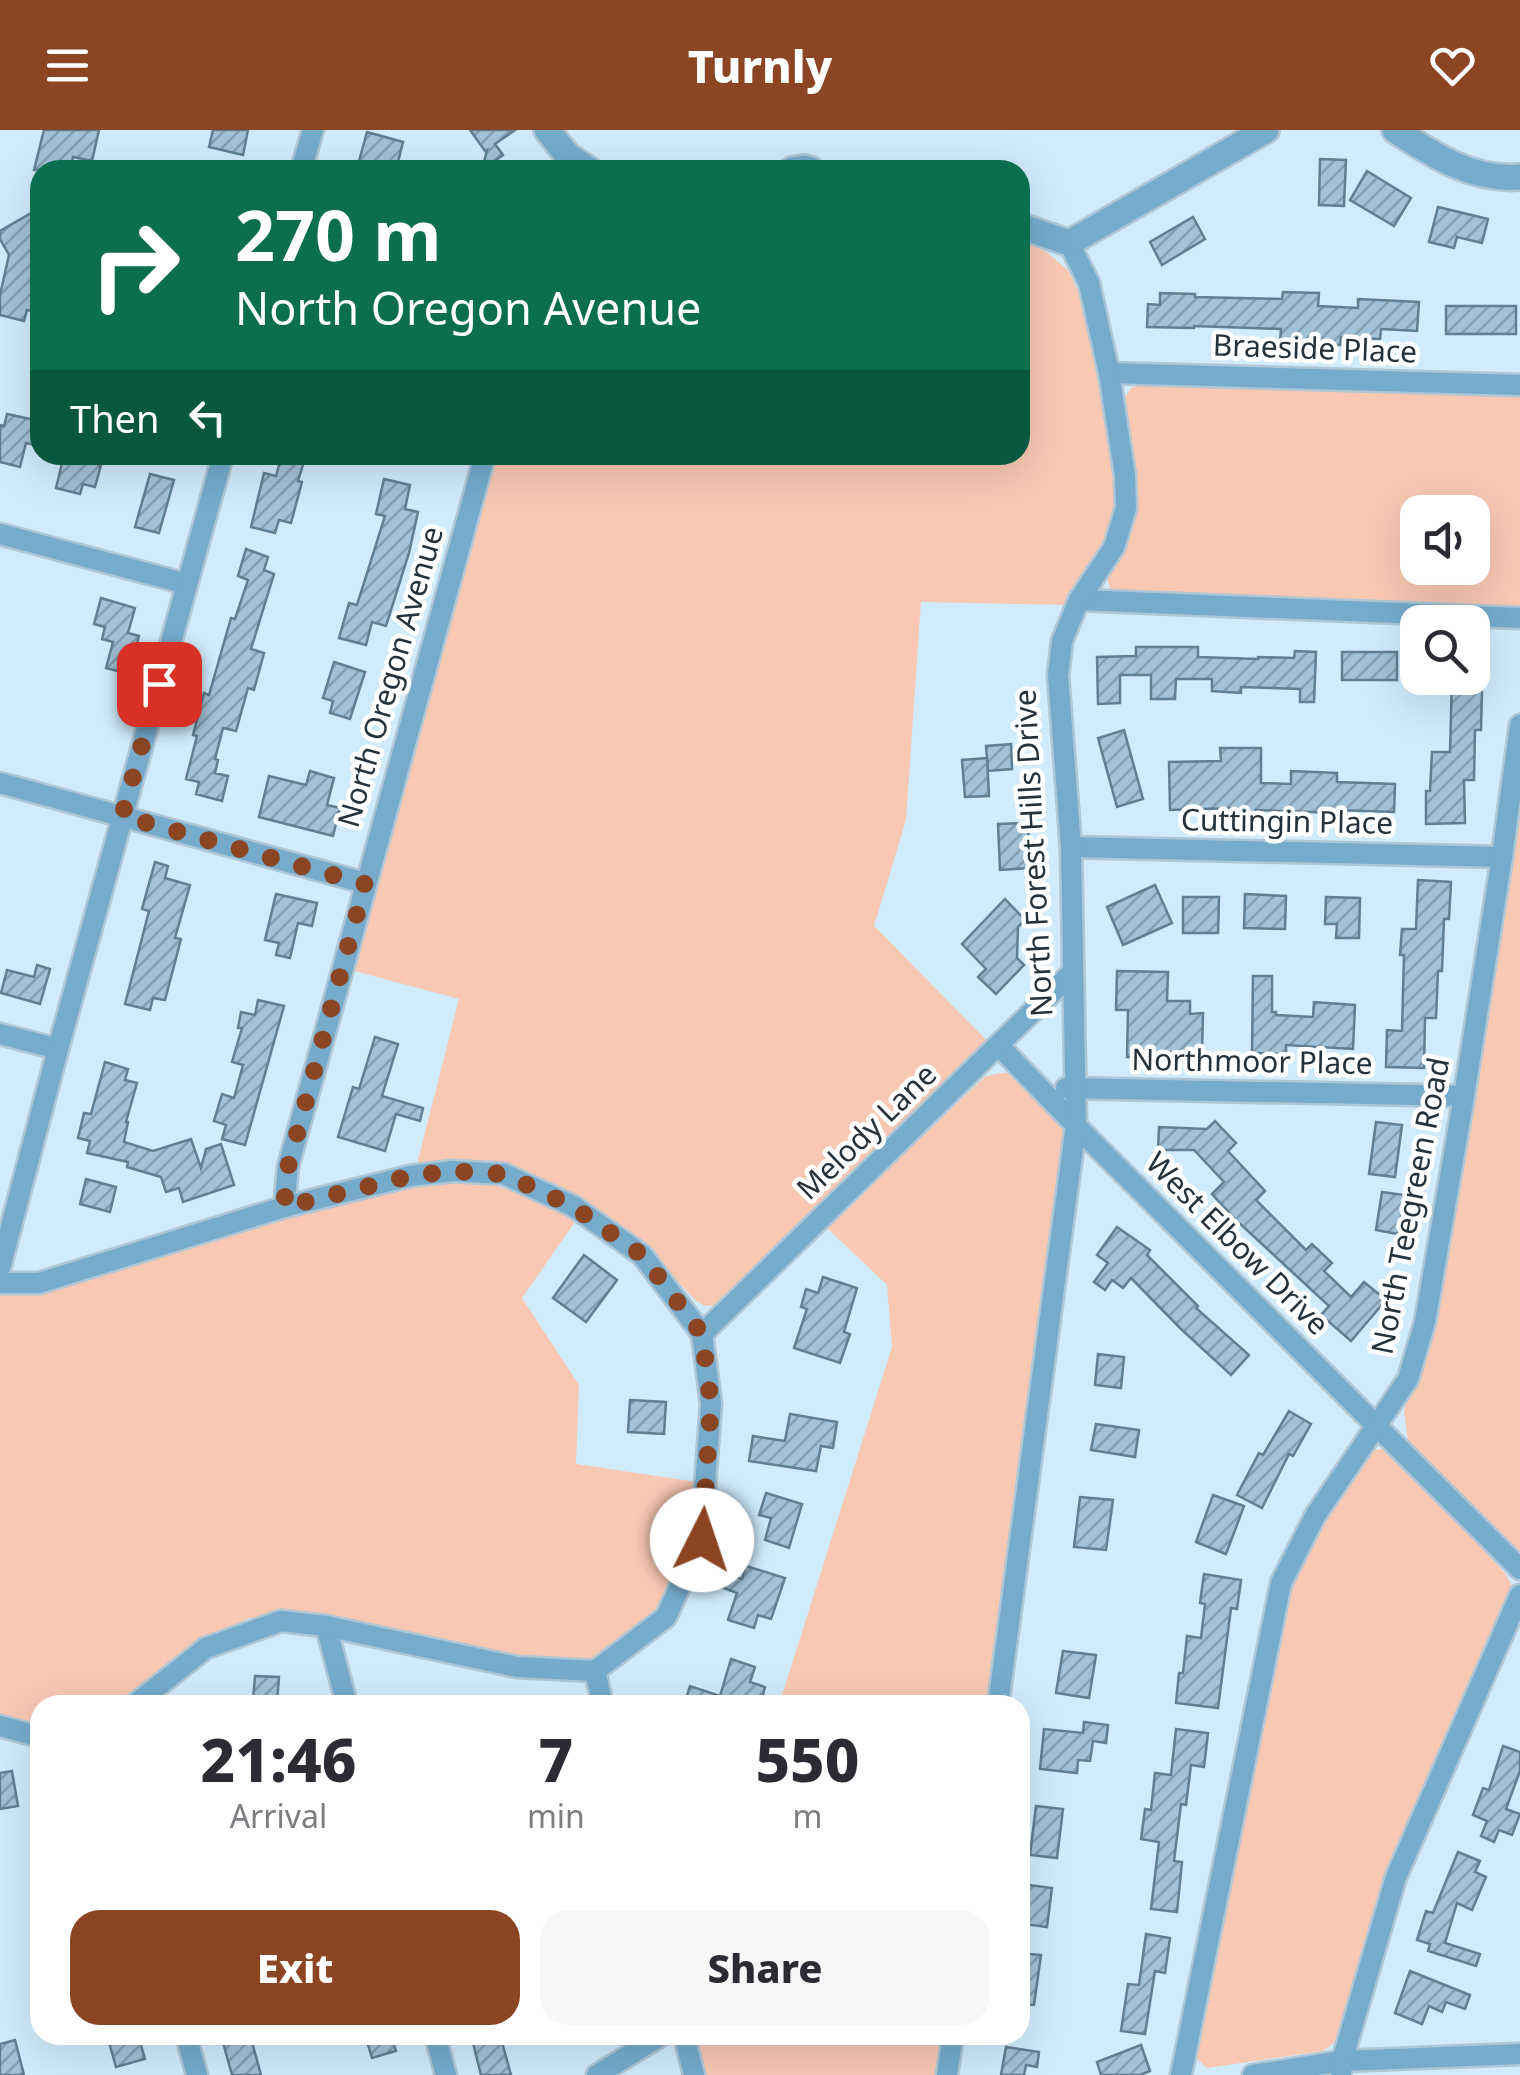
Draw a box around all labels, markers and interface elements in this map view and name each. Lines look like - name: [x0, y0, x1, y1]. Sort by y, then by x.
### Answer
- text: Turnly: [688, 35, 832, 96]
- icon: menu: [40, 38, 95, 93]
- icon: heart: [1425, 38, 1480, 93]
- text: 270 m: [235, 186, 442, 282]
- icon: right: [70, 200, 200, 330]
- text: North Oregon Avenue: [235, 277, 701, 338]
- street label: Braeside Place: [1212, 323, 1418, 372]
- icon: left: [180, 390, 235, 445]
- text: Then: [70, 392, 160, 444]
- map controls: [1400, 495, 1490, 695]
- button: sound: [1400, 495, 1490, 585]
- street label: North Oregon Avenue: [327, 521, 452, 832]
- button: search: [1400, 605, 1490, 695]
- pin: [117, 642, 202, 727]
- icon: arrive: [132, 657, 187, 712]
- street label: North Forest Hills Drive: [1003, 688, 1062, 1018]
- street label: Cuttingin Place: [1181, 798, 1393, 843]
- street label: Northmoor Place: [1131, 1038, 1373, 1083]
- street label: Melody Lane: [787, 1054, 945, 1208]
- street label: North Teegreen Road: [1361, 1054, 1458, 1358]
- street label: West Elbow Drive: [1138, 1142, 1339, 1343]
- position arrow: [650, 1488, 754, 1592]
- text: 21:46: [201, 1718, 356, 1800]
- text: 7: [539, 1718, 573, 1800]
- text: 550: [755, 1718, 859, 1800]
- text: Arrival: [230, 1794, 327, 1837]
- text: min: [527, 1794, 585, 1837]
- text: m: [792, 1794, 822, 1837]
- button: Exit: [70, 1910, 520, 2025]
- button: Share: [540, 1910, 990, 2025]

